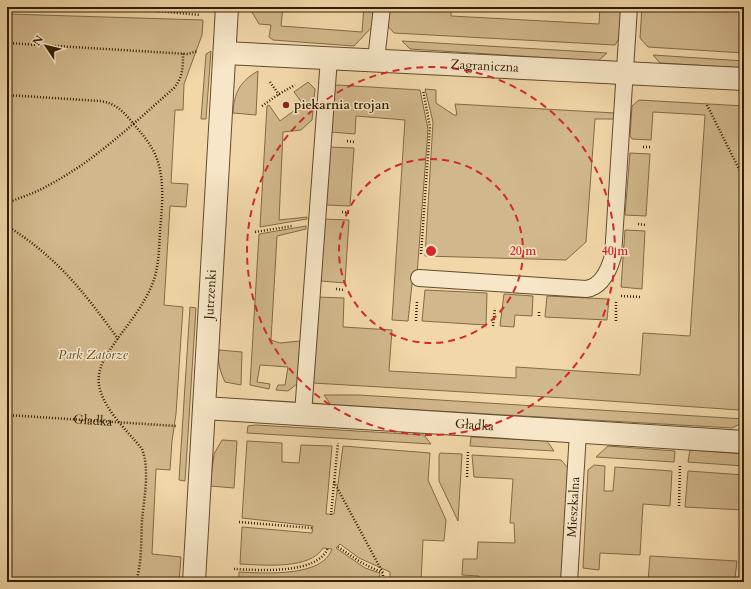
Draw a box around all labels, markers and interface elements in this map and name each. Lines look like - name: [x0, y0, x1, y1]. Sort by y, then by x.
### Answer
- north arrow: [26, 26, 66, 66]
- text: N: [29, 32, 47, 49]
- street label: Zagraniczna: [450, 55, 520, 77]
- place label: piekarnia trojan: [294, 96, 390, 114]
- marker: piekarnia trojan: [281, 100, 291, 110]
- text: 20 m: [510, 243, 537, 259]
- text: 40 m: [602, 243, 629, 259]
- centre of rings: [424, 244, 438, 258]
- street label: Jutrzenki: [200, 269, 221, 322]
- park label: Park Zatorze: [58, 346, 129, 364]
- street label: Gładka: [73, 410, 113, 431]
- street label: Gładka: [454, 415, 495, 435]
- street label: Mieszkalna: [563, 476, 584, 538]

